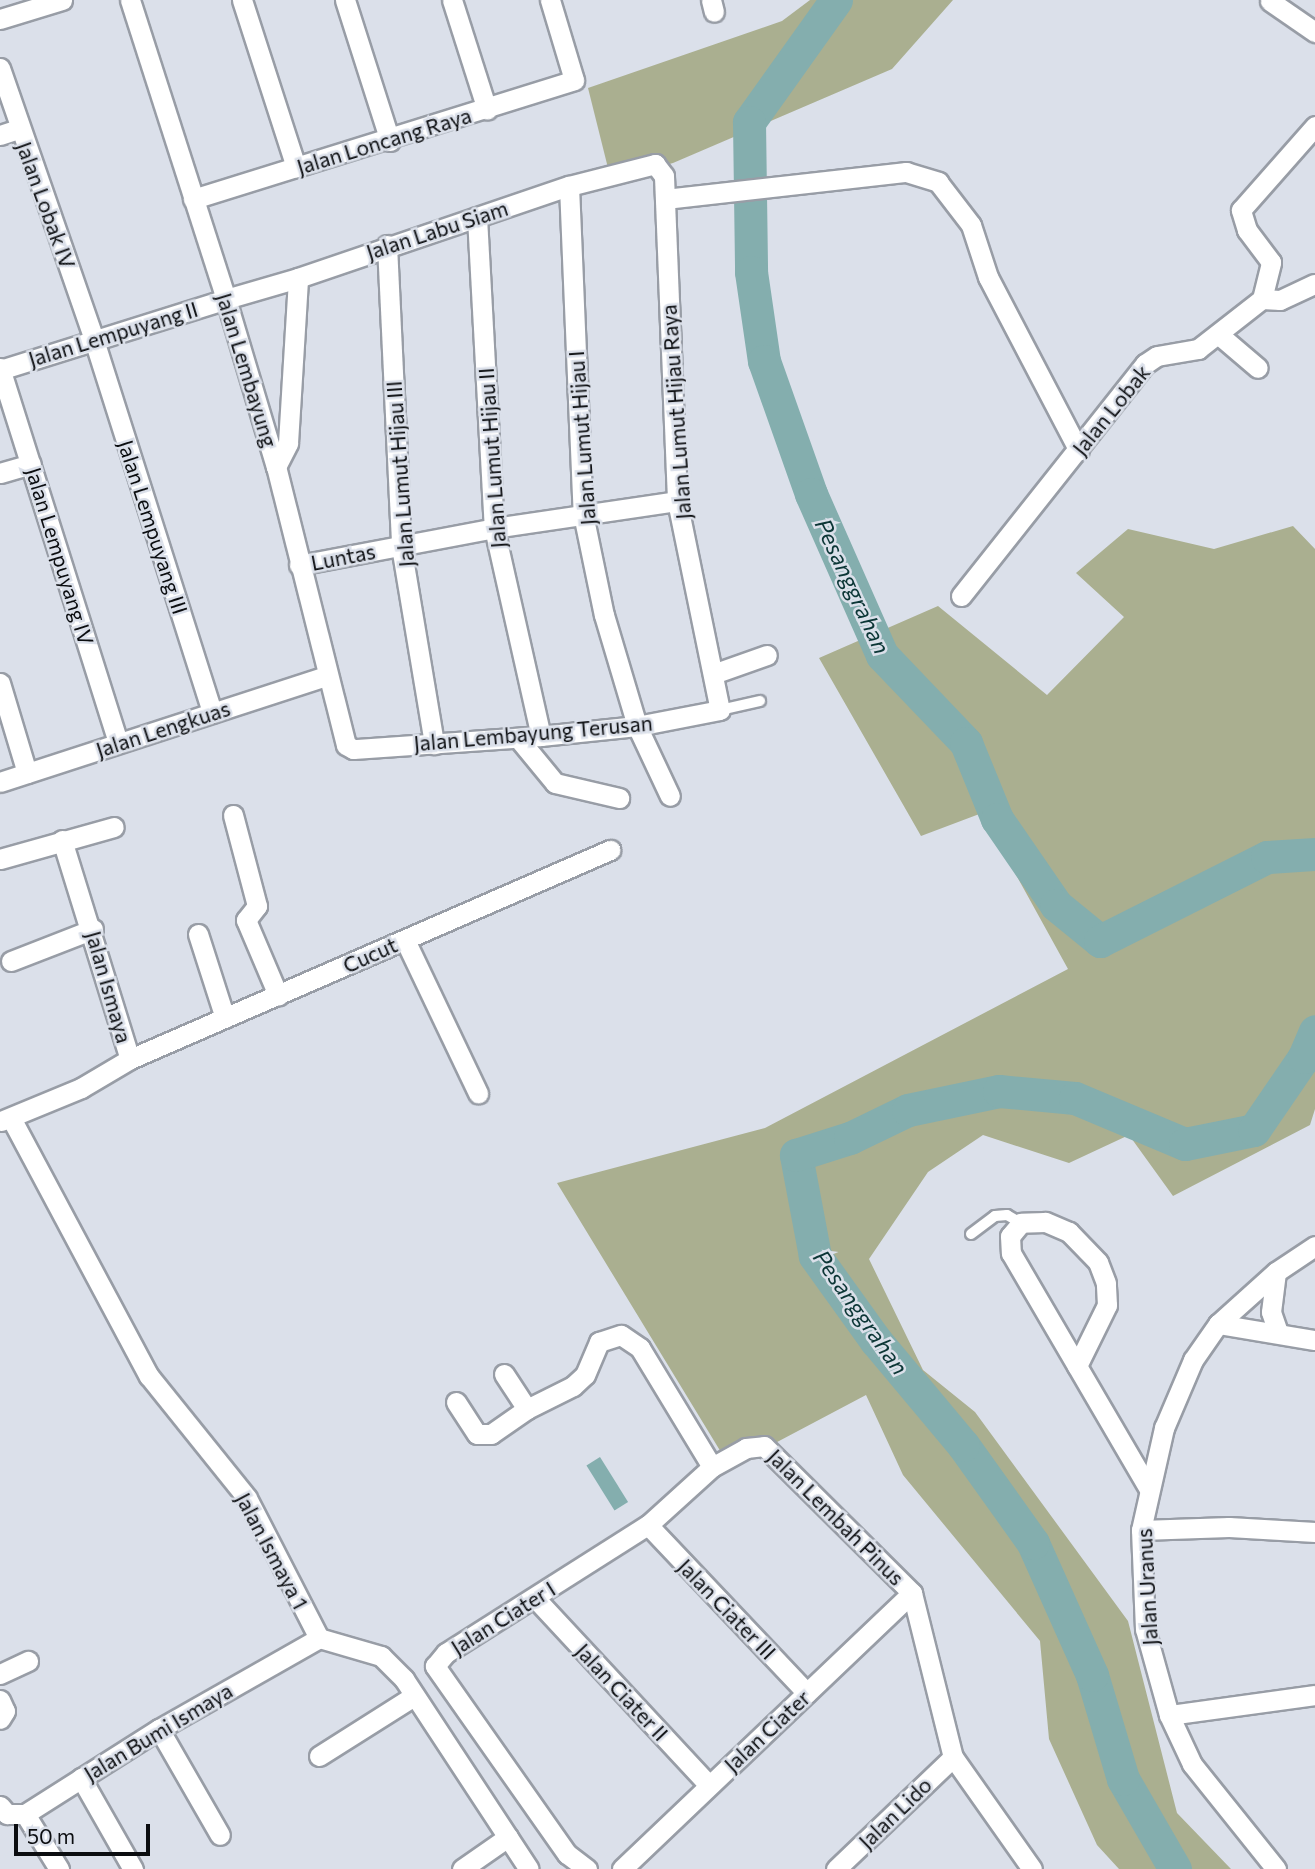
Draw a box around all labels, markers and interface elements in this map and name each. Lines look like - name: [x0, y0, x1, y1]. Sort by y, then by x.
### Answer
- street label: Jalan Loncang Raya: [294, 102, 474, 180]
- street label: Jalan Lobak IV: [11, 138, 81, 272]
- street label: Jalan Labu Siam: [363, 195, 511, 265]
- street label: Jalan Lembayung: [212, 290, 282, 450]
- street label: Jalan Lempuyang II: [25, 296, 201, 372]
- street label: Jalan Lumut Hijau Raya: [656, 304, 696, 520]
- street label: Jalan Lumut Hijau I: [563, 350, 601, 526]
- street label: Jalan Lobak: [1067, 360, 1155, 460]
- street label: Jalan Lumut Hijau II: [473, 367, 511, 549]
- street label: Jalan Lumut Hijau III: [381, 380, 419, 568]
- street label: Jalan Lempuyang III: [113, 437, 193, 617]
- street label: Jalan Lempuyang IV: [21, 464, 99, 648]
- water label: Pesanggrahan: [810, 514, 896, 658]
- street label: Luntas: [309, 538, 377, 576]
- street label: Jalan Lengkuas: [93, 695, 233, 763]
- street label: Jalan Lembayung Terusan: [413, 710, 653, 756]
- street label: Jalan Ismaya: [81, 928, 137, 1046]
- street label: Cucut: [339, 932, 401, 978]
- water label: Pesanggrahan: [808, 1244, 914, 1380]
- street label: Jalan Lembah Pinus: [763, 1444, 909, 1590]
- street label: Jalan Ismaya 1: [231, 1488, 313, 1614]
- street label: Jalan Uranus: [1131, 1528, 1163, 1646]
- street label: Jalan Ciater III: [673, 1554, 781, 1664]
- street label: Jalan Ciater I: [446, 1576, 560, 1660]
- street label: Jalan Ciater II: [571, 1638, 673, 1746]
- street label: Jalan Bumi Ismaya: [79, 1678, 237, 1786]
- street label: Jalan Ciater: [719, 1685, 815, 1777]
- street label: Jalan Lido: [853, 1772, 937, 1854]
- scale bar: [18, 1810, 154, 1854]
- text: 50 m: [27, 1823, 75, 1848]

